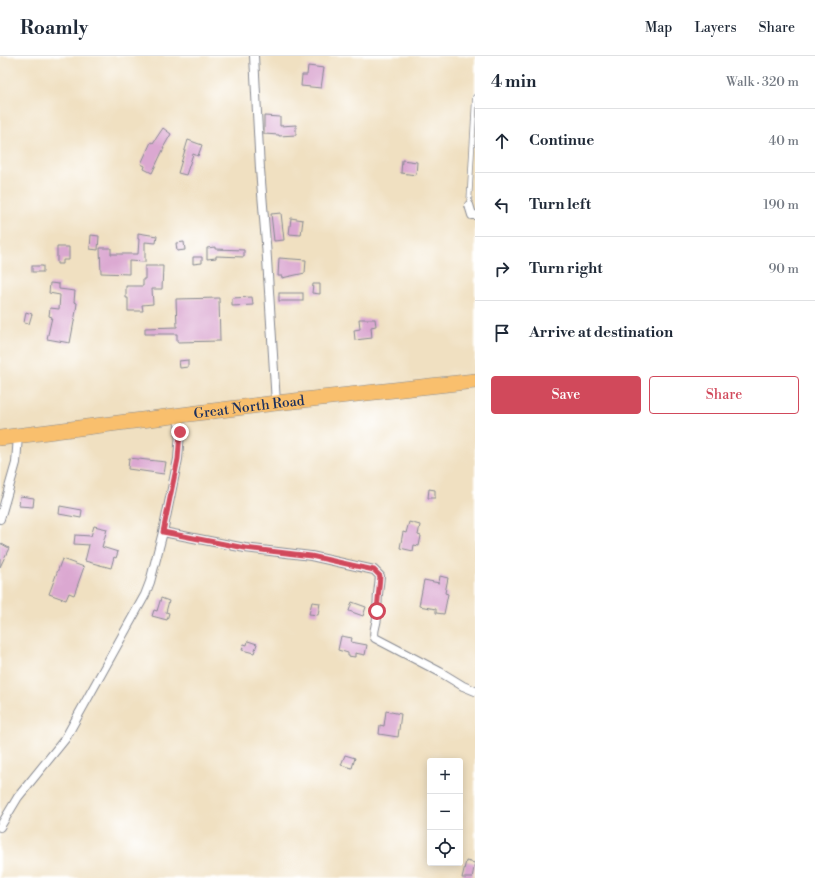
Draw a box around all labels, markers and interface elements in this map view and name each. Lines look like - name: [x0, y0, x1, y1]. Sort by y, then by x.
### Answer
- text: Roamly: [20, 16, 88, 40]
- text: Map: [645, 19, 672, 37]
- text: Layers: [694, 19, 737, 37]
- text: Share: [759, 19, 795, 37]
- text: 4 min: [491, 71, 536, 93]
- text: Walk · 320 m: [726, 74, 799, 90]
- icon: ahead: [491, 130, 513, 152]
- text: Continue: [529, 131, 594, 150]
- text: 40 m: [769, 133, 799, 149]
- icon: left: [491, 194, 513, 216]
- text: Turn left: [529, 195, 591, 214]
- text: 190 m: [763, 197, 799, 213]
- icon: right: [491, 258, 513, 280]
- text: Turn right: [529, 259, 603, 278]
- text: 90 m: [768, 261, 799, 277]
- icon: arrive: [491, 322, 513, 344]
- text: Arrive at destination: [529, 323, 673, 342]
- button: Save: [491, 376, 641, 414]
- button: Share: [649, 376, 799, 414]
- street label: Great North Road: [193, 392, 306, 423]
- route end: [171, 423, 189, 441]
- route start: [368, 602, 386, 620]
- map controls: [427, 758, 463, 866]
- button: +: [427, 758, 463, 794]
- button: −: [427, 794, 463, 830]
- button: locate: [427, 830, 463, 866]

